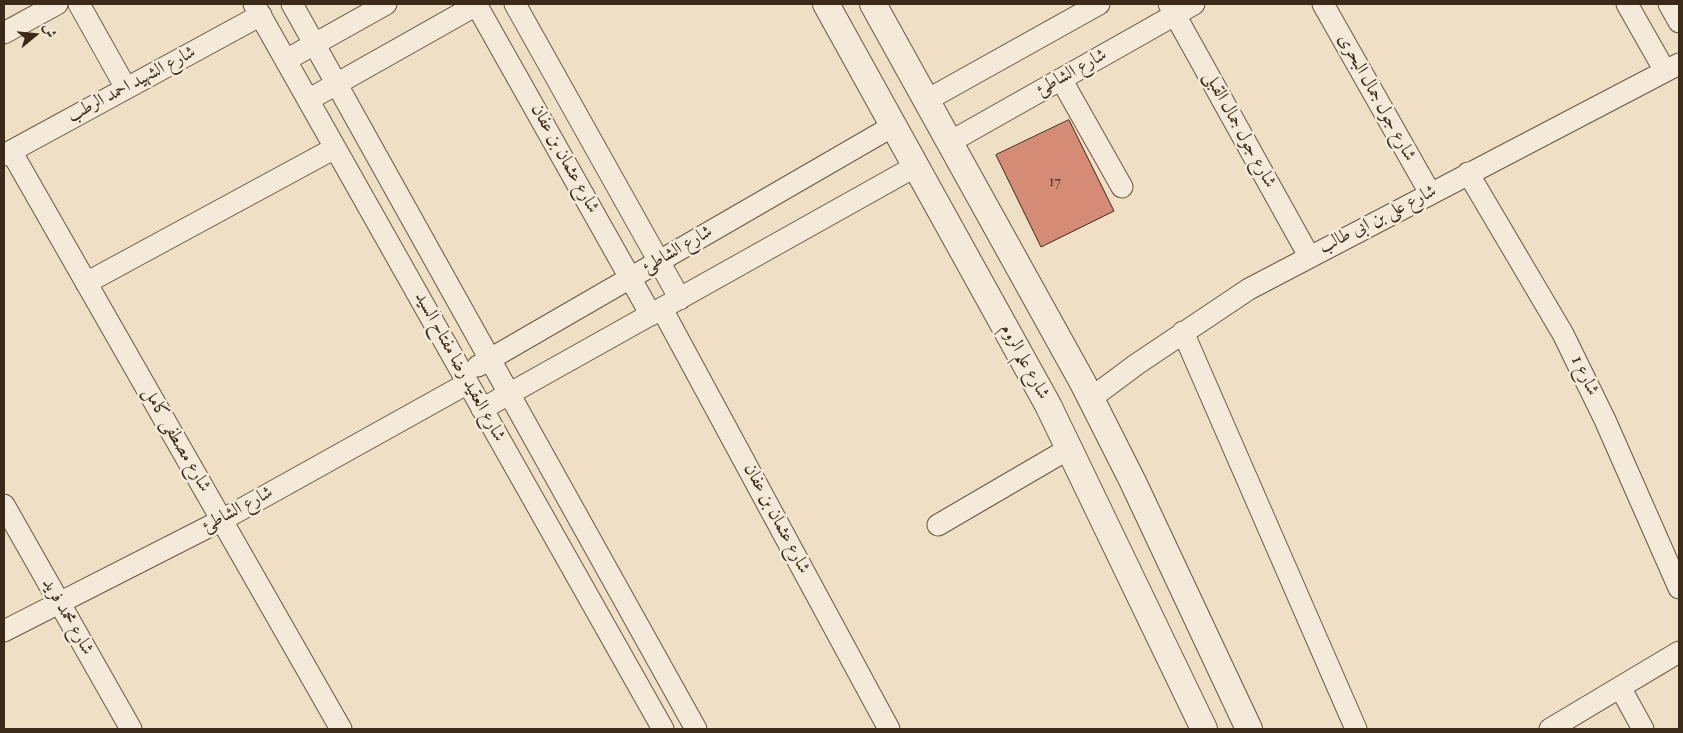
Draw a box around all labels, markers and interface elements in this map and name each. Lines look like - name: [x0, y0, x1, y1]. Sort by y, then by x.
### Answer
- north arrow: [10, 10, 60, 60]
- text: ش: [40, 21, 60, 40]
- street label: شارع جول جمال البحرى: [1332, 31, 1420, 165]
- street label: شارع الشهيد احمد الرطب: [64, 42, 200, 128]
- street label: شارع الشاطئ: [1033, 45, 1111, 101]
- street label: شارع جول جمال القبلى: [1198, 68, 1280, 192]
- street label: شارع عثمان بن عفان: [525, 101, 603, 217]
- house number: 17: [1049, 174, 1061, 192]
- street label: شارع على بن ابى طالب: [1315, 181, 1441, 259]
- street label: شارع الشاطئ: [639, 221, 717, 279]
- street label: شارع العقيد رضا مفتاح السيد: [409, 288, 509, 446]
- street label: شارع علم الروم: [994, 321, 1054, 403]
- street label: شارع 1: [1565, 353, 1603, 399]
- street label: شارع مصطفى كامل: [137, 384, 215, 496]
- street label: شارع عثمان بن عفان: [738, 460, 814, 578]
- street label: شارع الشاطئ: [199, 482, 277, 538]
- street label: شارع محمد فريد: [36, 575, 98, 659]

